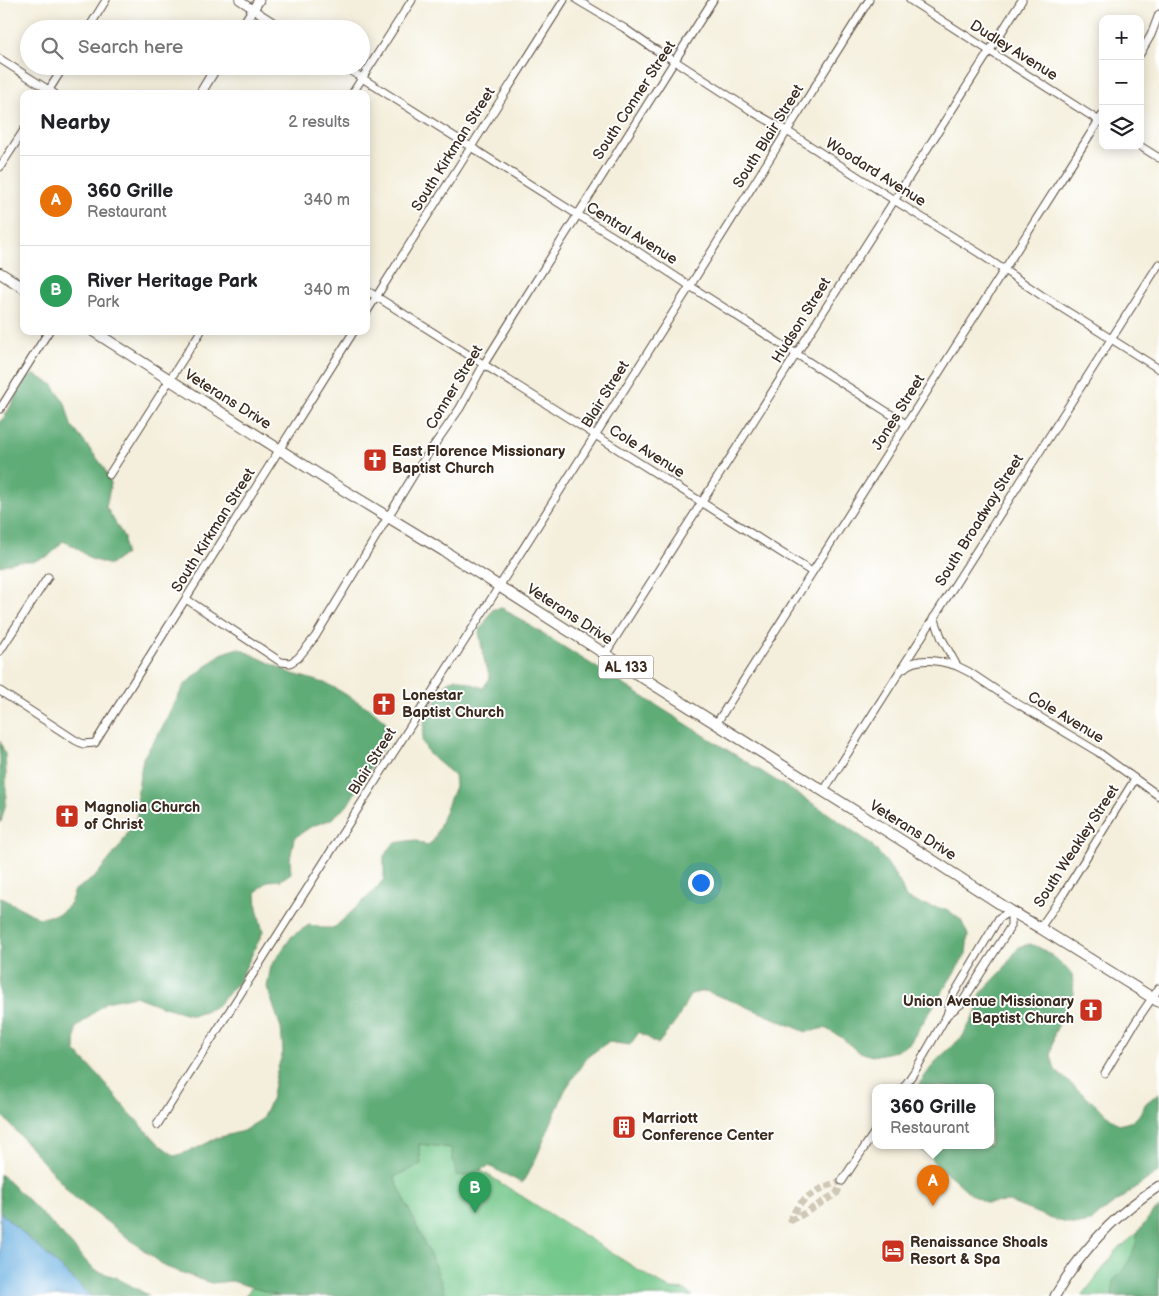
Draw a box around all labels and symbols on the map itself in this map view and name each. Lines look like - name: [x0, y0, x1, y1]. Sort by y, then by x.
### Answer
- street label: Dudley Avenue: [966, 16, 1061, 85]
- street label: South Conner Street: [589, 37, 680, 163]
- street label: South Blair Street: [729, 81, 808, 192]
- street label: South Kirkman Street: [407, 83, 500, 215]
- street label: Woodard Avenue: [822, 134, 930, 211]
- street label: Central Avenue: [583, 198, 681, 269]
- street label: Hudson Street: [768, 274, 835, 367]
- street label: Conner Street: [422, 341, 487, 433]
- street label: Blair Street: [577, 357, 634, 431]
- street label: Veterans Drive: [181, 365, 275, 434]
- street label: Jones Street: [868, 371, 929, 454]
- street label: Cole Avenue: [605, 421, 688, 482]
- place label: East Florence Missionary Baptist Church: [392, 442, 565, 478]
- church icon: East Florence Missionary Baptist Church: [362, 447, 388, 473]
- street label: South Broadway Street: [931, 450, 1028, 590]
- street label: South Kirkman Street: [167, 464, 260, 596]
- street label: Veterans Drive: [523, 580, 616, 649]
- road number: AL 133: [598, 656, 654, 679]
- place label: Lonestar Baptist Church: [402, 686, 504, 722]
- street label: Cole Avenue: [1024, 687, 1107, 748]
- church icon: Lonestar Baptist Church: [371, 691, 397, 717]
- street label: Blair Street: [344, 724, 401, 798]
- street label: South Weakley Street: [1030, 781, 1123, 911]
- street label: Veterans Drive: [866, 796, 960, 865]
- place label: Magnolia Church of Christ: [84, 798, 200, 834]
- church icon: Magnolia Church of Christ: [54, 803, 80, 829]
- your location: [688, 870, 714, 896]
- place label: Union Avenue Missionary Baptist Church: [903, 992, 1074, 1028]
- church icon: Union Avenue Missionary Baptist Church: [1078, 997, 1104, 1023]
- place label: Marriott Conference Center: [642, 1109, 775, 1145]
- building icon: Marriott Conference Center: [611, 1114, 637, 1140]
- pin: A: [917, 1165, 949, 1206]
- pin: B: [459, 1172, 491, 1213]
- place label: Renaissance Shoals Resort & Spa: [910, 1233, 1048, 1269]
- hotel icon: Renaissance Shoals Resort & Spa: [880, 1238, 906, 1264]

